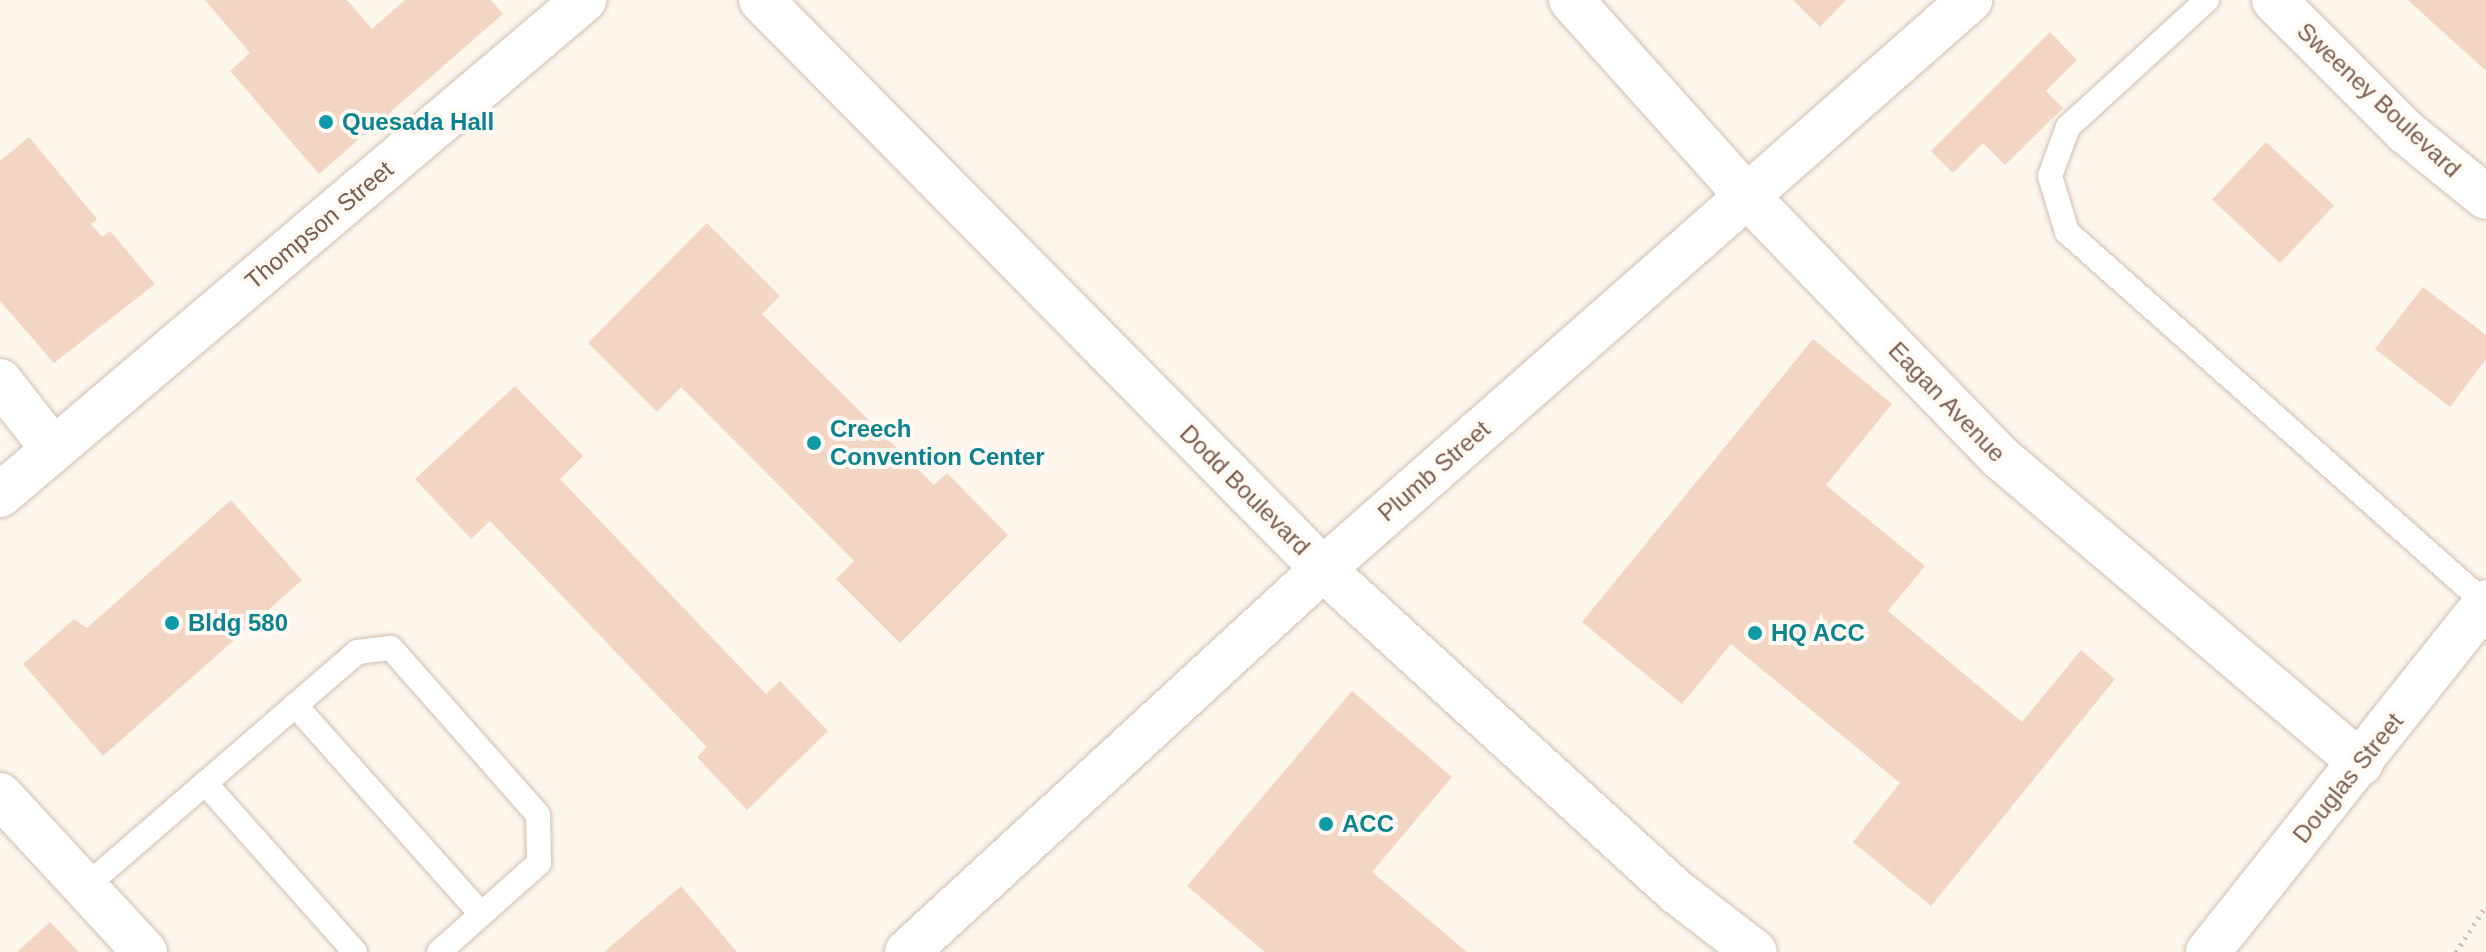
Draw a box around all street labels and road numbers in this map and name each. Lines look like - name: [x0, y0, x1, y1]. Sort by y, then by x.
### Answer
- street label: Sweeney Boulevard: [2291, 17, 2467, 183]
- street label: Thompson Street: [239, 155, 399, 295]
- street label: Eagan Avenue: [1882, 336, 2012, 468]
- street label: Plumb Street: [1372, 415, 1496, 527]
- street label: Dodd Boulevard: [1174, 419, 1316, 561]
- street label: Douglas Street: [2287, 707, 2409, 849]

